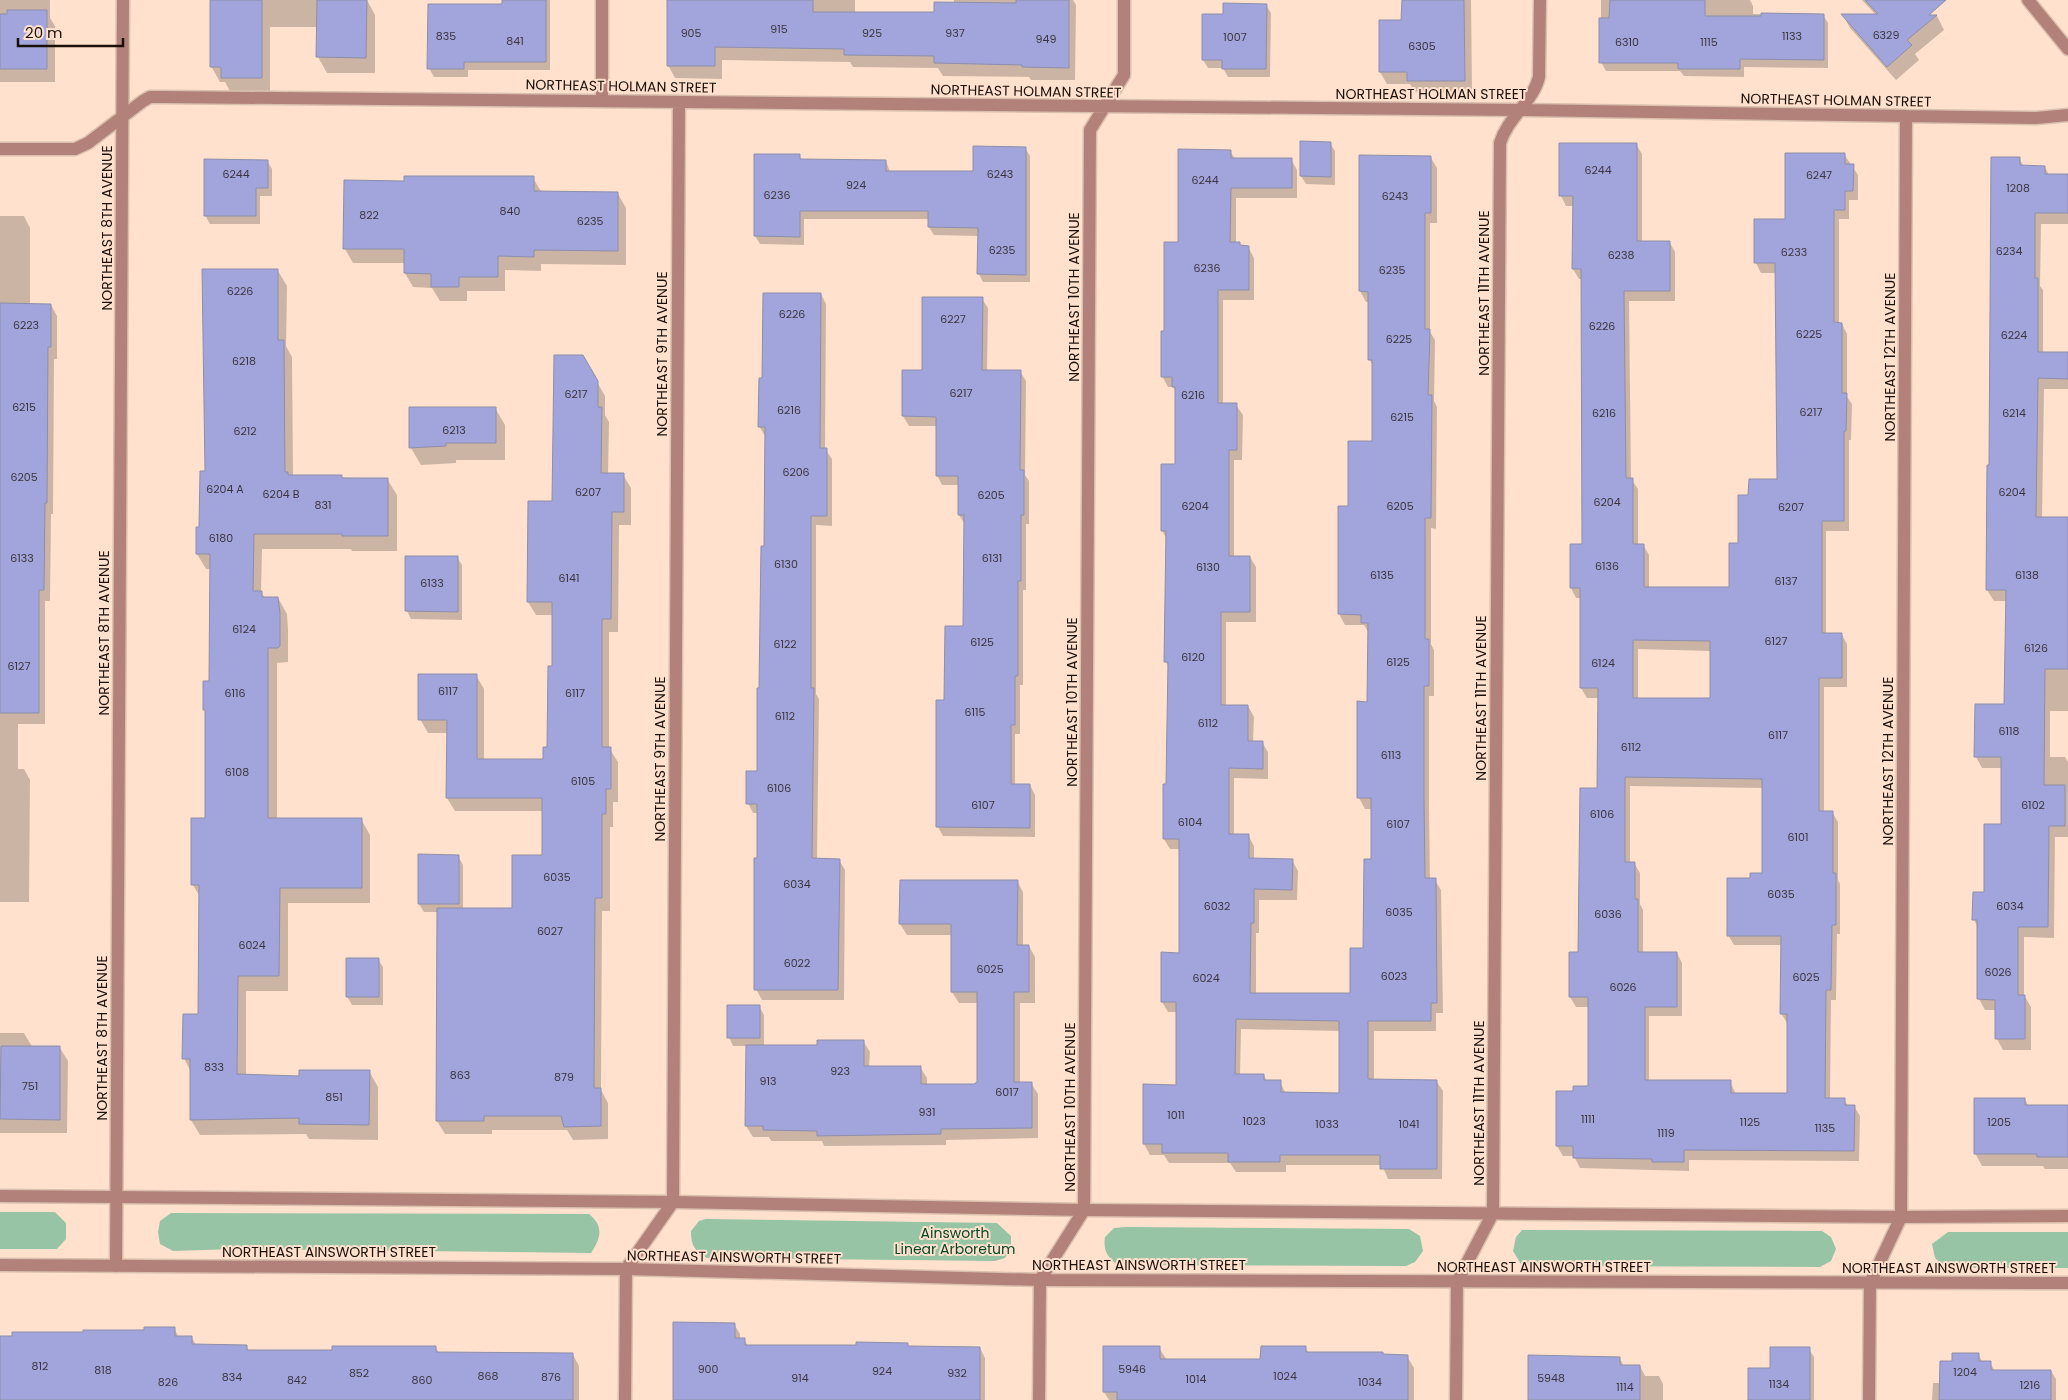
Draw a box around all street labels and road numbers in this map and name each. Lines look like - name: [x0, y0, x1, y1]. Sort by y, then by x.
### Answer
- street label: NORTHEAST HOLMAN STREET: [525, 74, 717, 98]
- street label: NORTHEAST HOLMAN STREET: [930, 79, 1122, 103]
- street label: NORTHEAST HOLMAN STREET: [1336, 84, 1527, 104]
- street label: NORTHEAST HOLMAN STREET: [1740, 88, 1932, 112]
- street label: NORTHEAST 8TH AVENUE: [97, 145, 117, 311]
- street label: NORTHEAST 11TH AVENUE: [1474, 210, 1494, 376]
- street label: NORTHEAST 10TH AVENUE: [1064, 212, 1084, 382]
- street label: NORTHEAST 9TH AVENUE: [652, 271, 672, 437]
- street label: NORTHEAST 12TH AVENUE: [1880, 273, 1900, 441]
- street label: NORTHEAST 8TH AVENUE: [94, 550, 114, 716]
- street label: NORTHEAST 11TH AVENUE: [1471, 615, 1491, 781]
- street label: NORTHEAST 10TH AVENUE: [1062, 617, 1082, 787]
- street label: NORTHEAST 9TH AVENUE: [650, 676, 670, 842]
- street label: NORTHEAST 12TH AVENUE: [1878, 677, 1898, 845]
- street label: NORTHEAST 8TH AVENUE: [92, 955, 112, 1121]
- street label: NORTHEAST 11TH AVENUE: [1469, 1020, 1489, 1186]
- street label: NORTHEAST 10TH AVENUE: [1060, 1022, 1080, 1192]
- street label: NORTHEAST AINSWORTH STREET: [222, 1242, 436, 1262]
- street label: NORTHEAST AINSWORTH STREET: [627, 1245, 842, 1269]
- street label: NORTHEAST AINSWORTH STREET: [1032, 1255, 1246, 1275]
- street label: NORTHEAST AINSWORTH STREET: [1437, 1257, 1651, 1277]
- street label: NORTHEAST AINSWORTH STREET: [1842, 1258, 2056, 1278]

